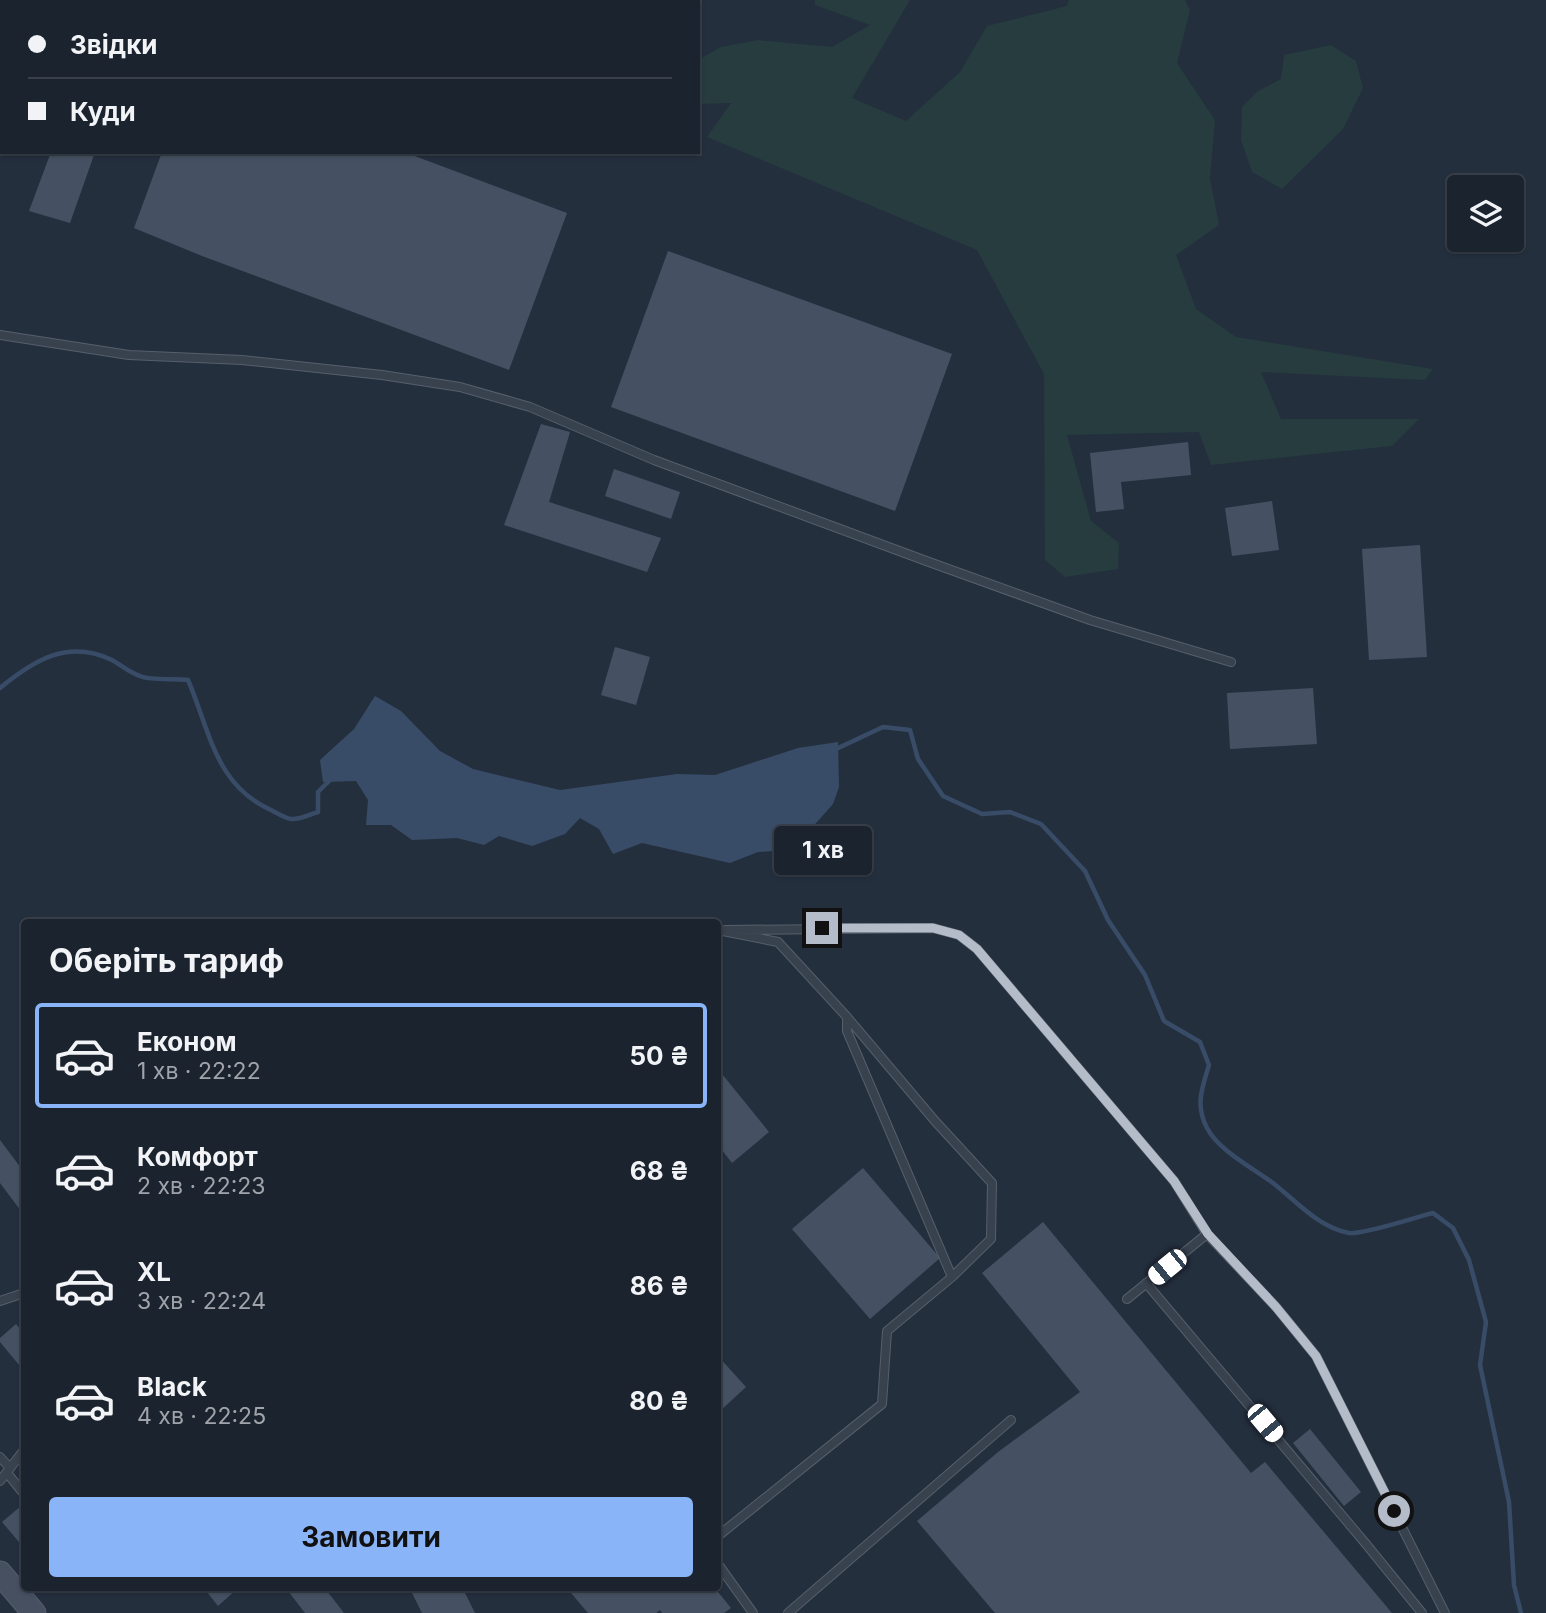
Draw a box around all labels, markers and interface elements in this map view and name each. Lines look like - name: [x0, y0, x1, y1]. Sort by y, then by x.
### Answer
- text: Звідки: [70, 29, 158, 60]
- text: Куди: [70, 96, 136, 127]
- map controls: [1447, 175, 1524, 252]
- button: layers: [1447, 175, 1524, 252]
- callout: 1 хв: [773, 827, 871, 876]
- text: 1 хв: [802, 836, 844, 864]
- route end: [806, 912, 838, 944]
- text: Оберіть тариф: [49, 941, 284, 980]
- icon: car: [53, 1024, 116, 1087]
- text: Економ: [137, 1026, 237, 1057]
- text: 50 ₴: [629, 1040, 689, 1071]
- text: 1 хв · 22:22: [137, 1057, 261, 1085]
- icon: car: [53, 1139, 116, 1202]
- text: Комфорт: [137, 1141, 258, 1172]
- text: 68 ₴: [630, 1155, 689, 1186]
- text: 2 хв · 22:23: [137, 1172, 266, 1200]
- car: [1145, 1246, 1190, 1288]
- icon: car: [53, 1254, 116, 1317]
- text: XL: [137, 1256, 171, 1287]
- text: 86 ₴: [630, 1270, 689, 1301]
- text: 3 хв · 22:24: [137, 1287, 266, 1315]
- icon: car: [53, 1369, 116, 1432]
- text: Black: [137, 1371, 207, 1402]
- text: 80 ₴: [629, 1385, 689, 1416]
- car: [1244, 1400, 1287, 1446]
- text: 4 хв · 22:25: [137, 1402, 266, 1430]
- route start: [1378, 1495, 1410, 1527]
- button: Замовити: [49, 1497, 693, 1577]

